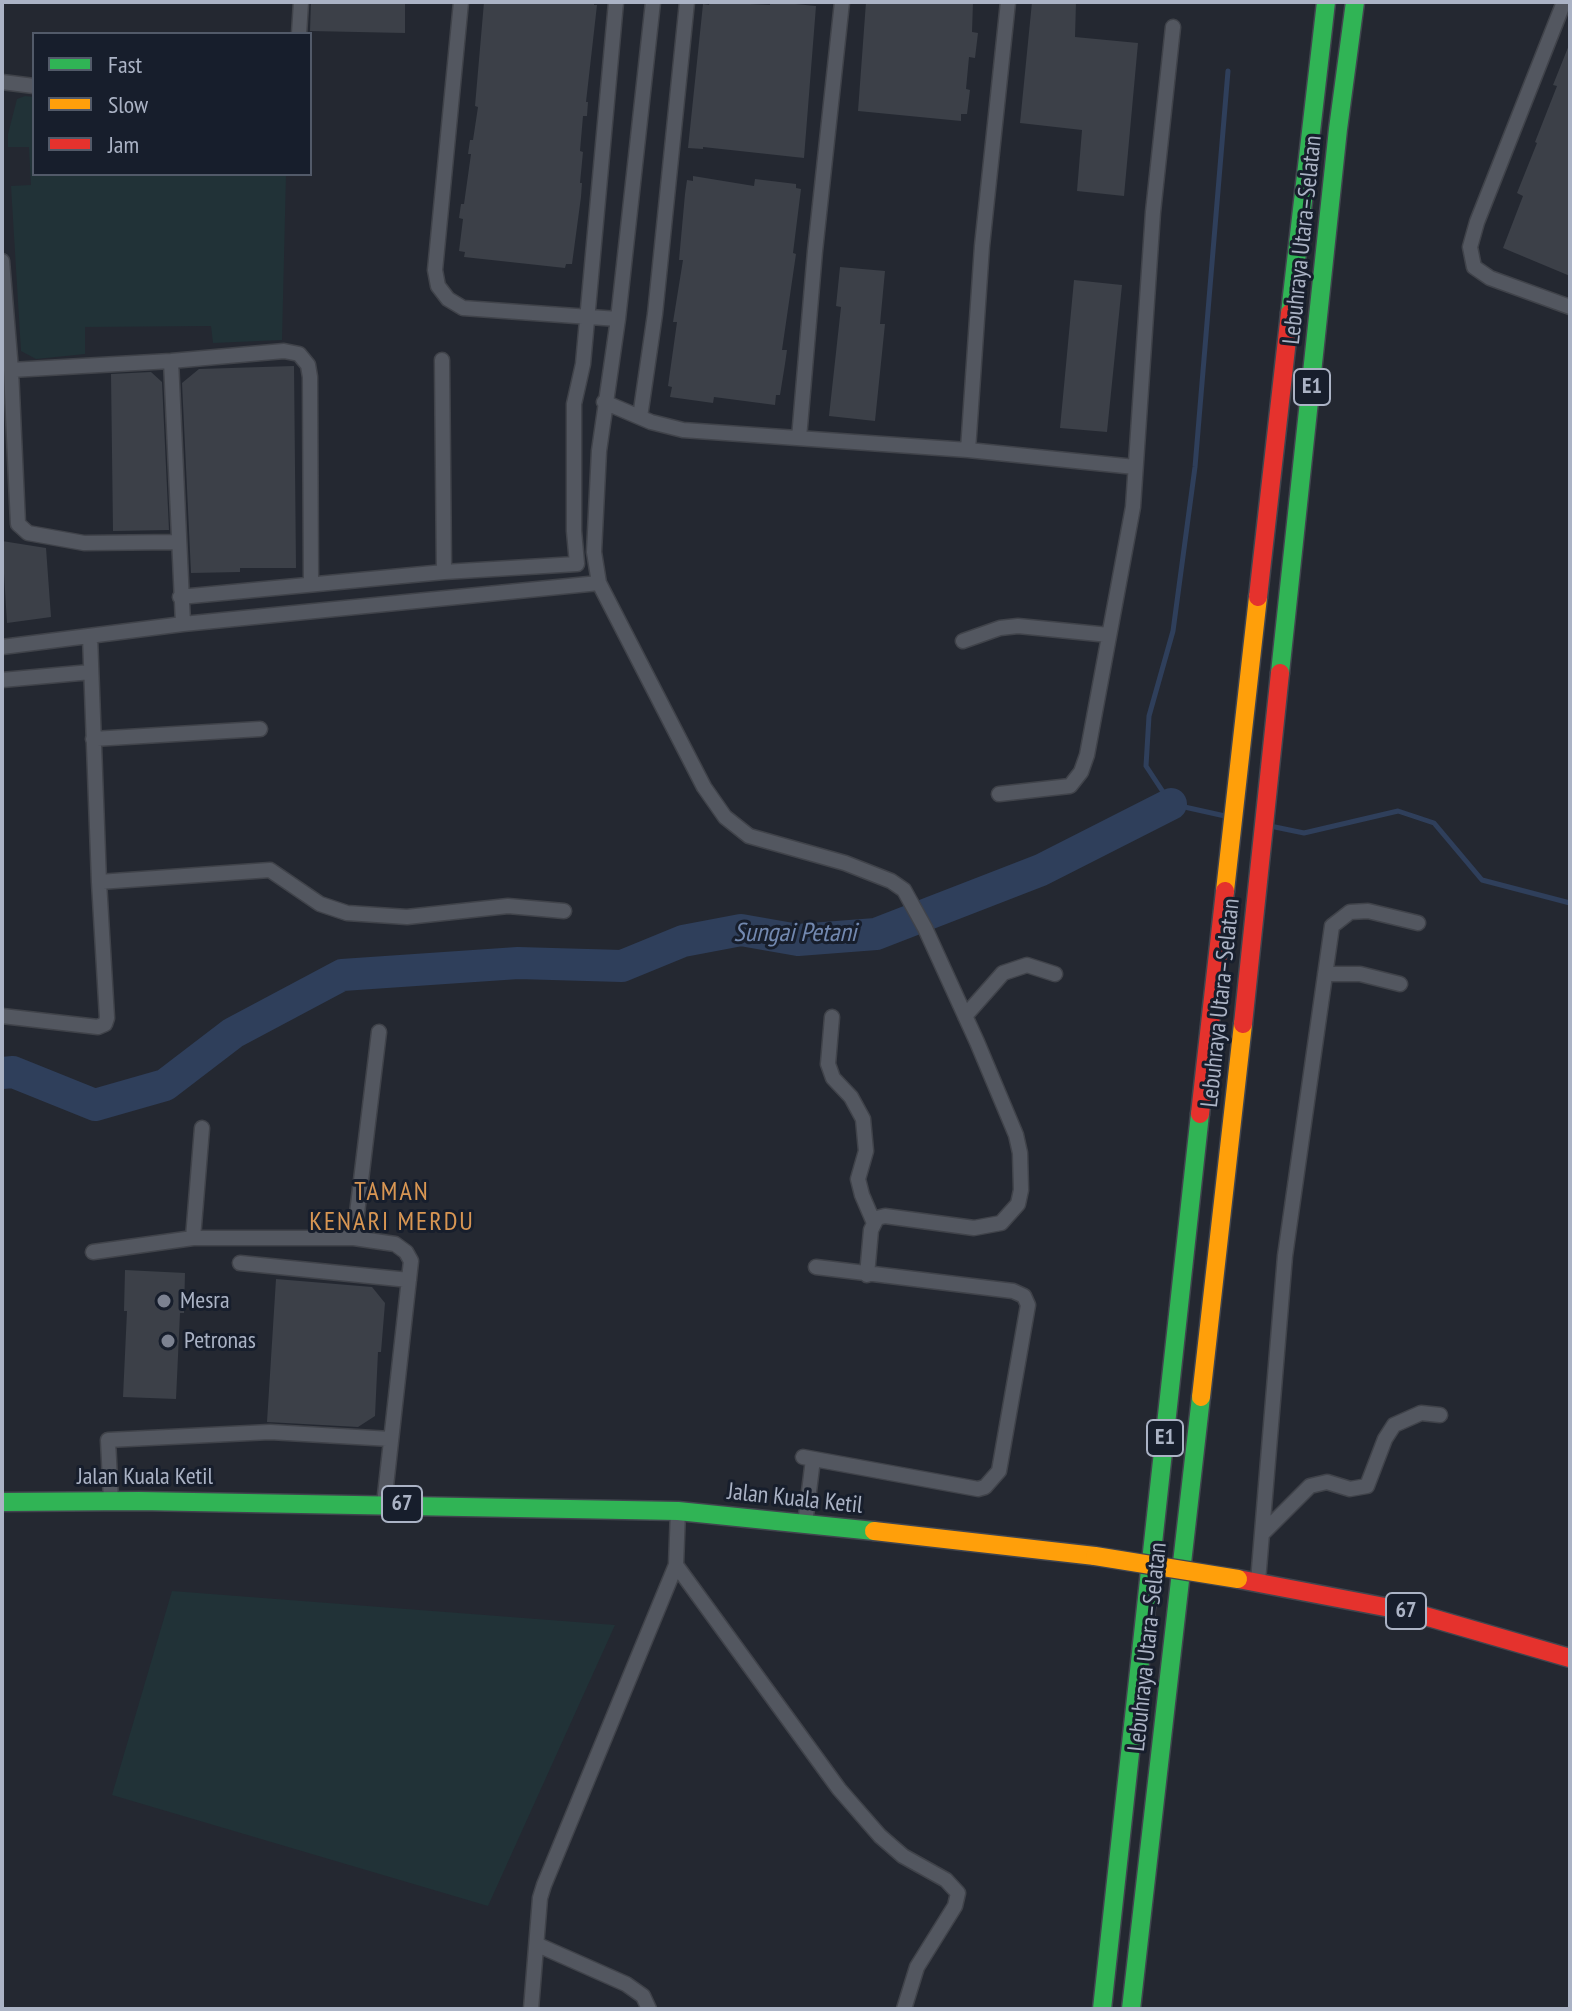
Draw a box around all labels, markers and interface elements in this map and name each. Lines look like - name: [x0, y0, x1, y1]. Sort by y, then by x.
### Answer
- legend: [32, 32, 312, 176]
- text: Fast: [108, 49, 142, 80]
- text: Slow: [108, 89, 148, 120]
- text: Jam: [108, 129, 139, 160]
- street label: Lebuhraya Utara–Selatan: [1278, 134, 1328, 346]
- road number: E1: [1294, 369, 1330, 405]
- street label: Lebuhraya Utara–Selatan: [1196, 897, 1246, 1109]
- water label: Sungai Petani: [734, 918, 856, 950]
- district label: TAMAN KENARI MERDU: [309, 1177, 475, 1238]
- place label: Mesra: [180, 1287, 229, 1315]
- marker: Mesra: [155, 1292, 173, 1310]
- place label: Petronas: [184, 1327, 256, 1355]
- marker: Petronas: [159, 1332, 177, 1350]
- road number: E1: [1147, 1420, 1183, 1456]
- street label: Jalan Kuala Ketil: [77, 1463, 213, 1491]
- street label: Jalan Kuala Ketil: [726, 1478, 864, 1520]
- road number: 67: [382, 1486, 422, 1522]
- street label: Lebuhraya Utara–Selatan: [1123, 1541, 1173, 1753]
- road number: 67: [1386, 1593, 1426, 1629]

